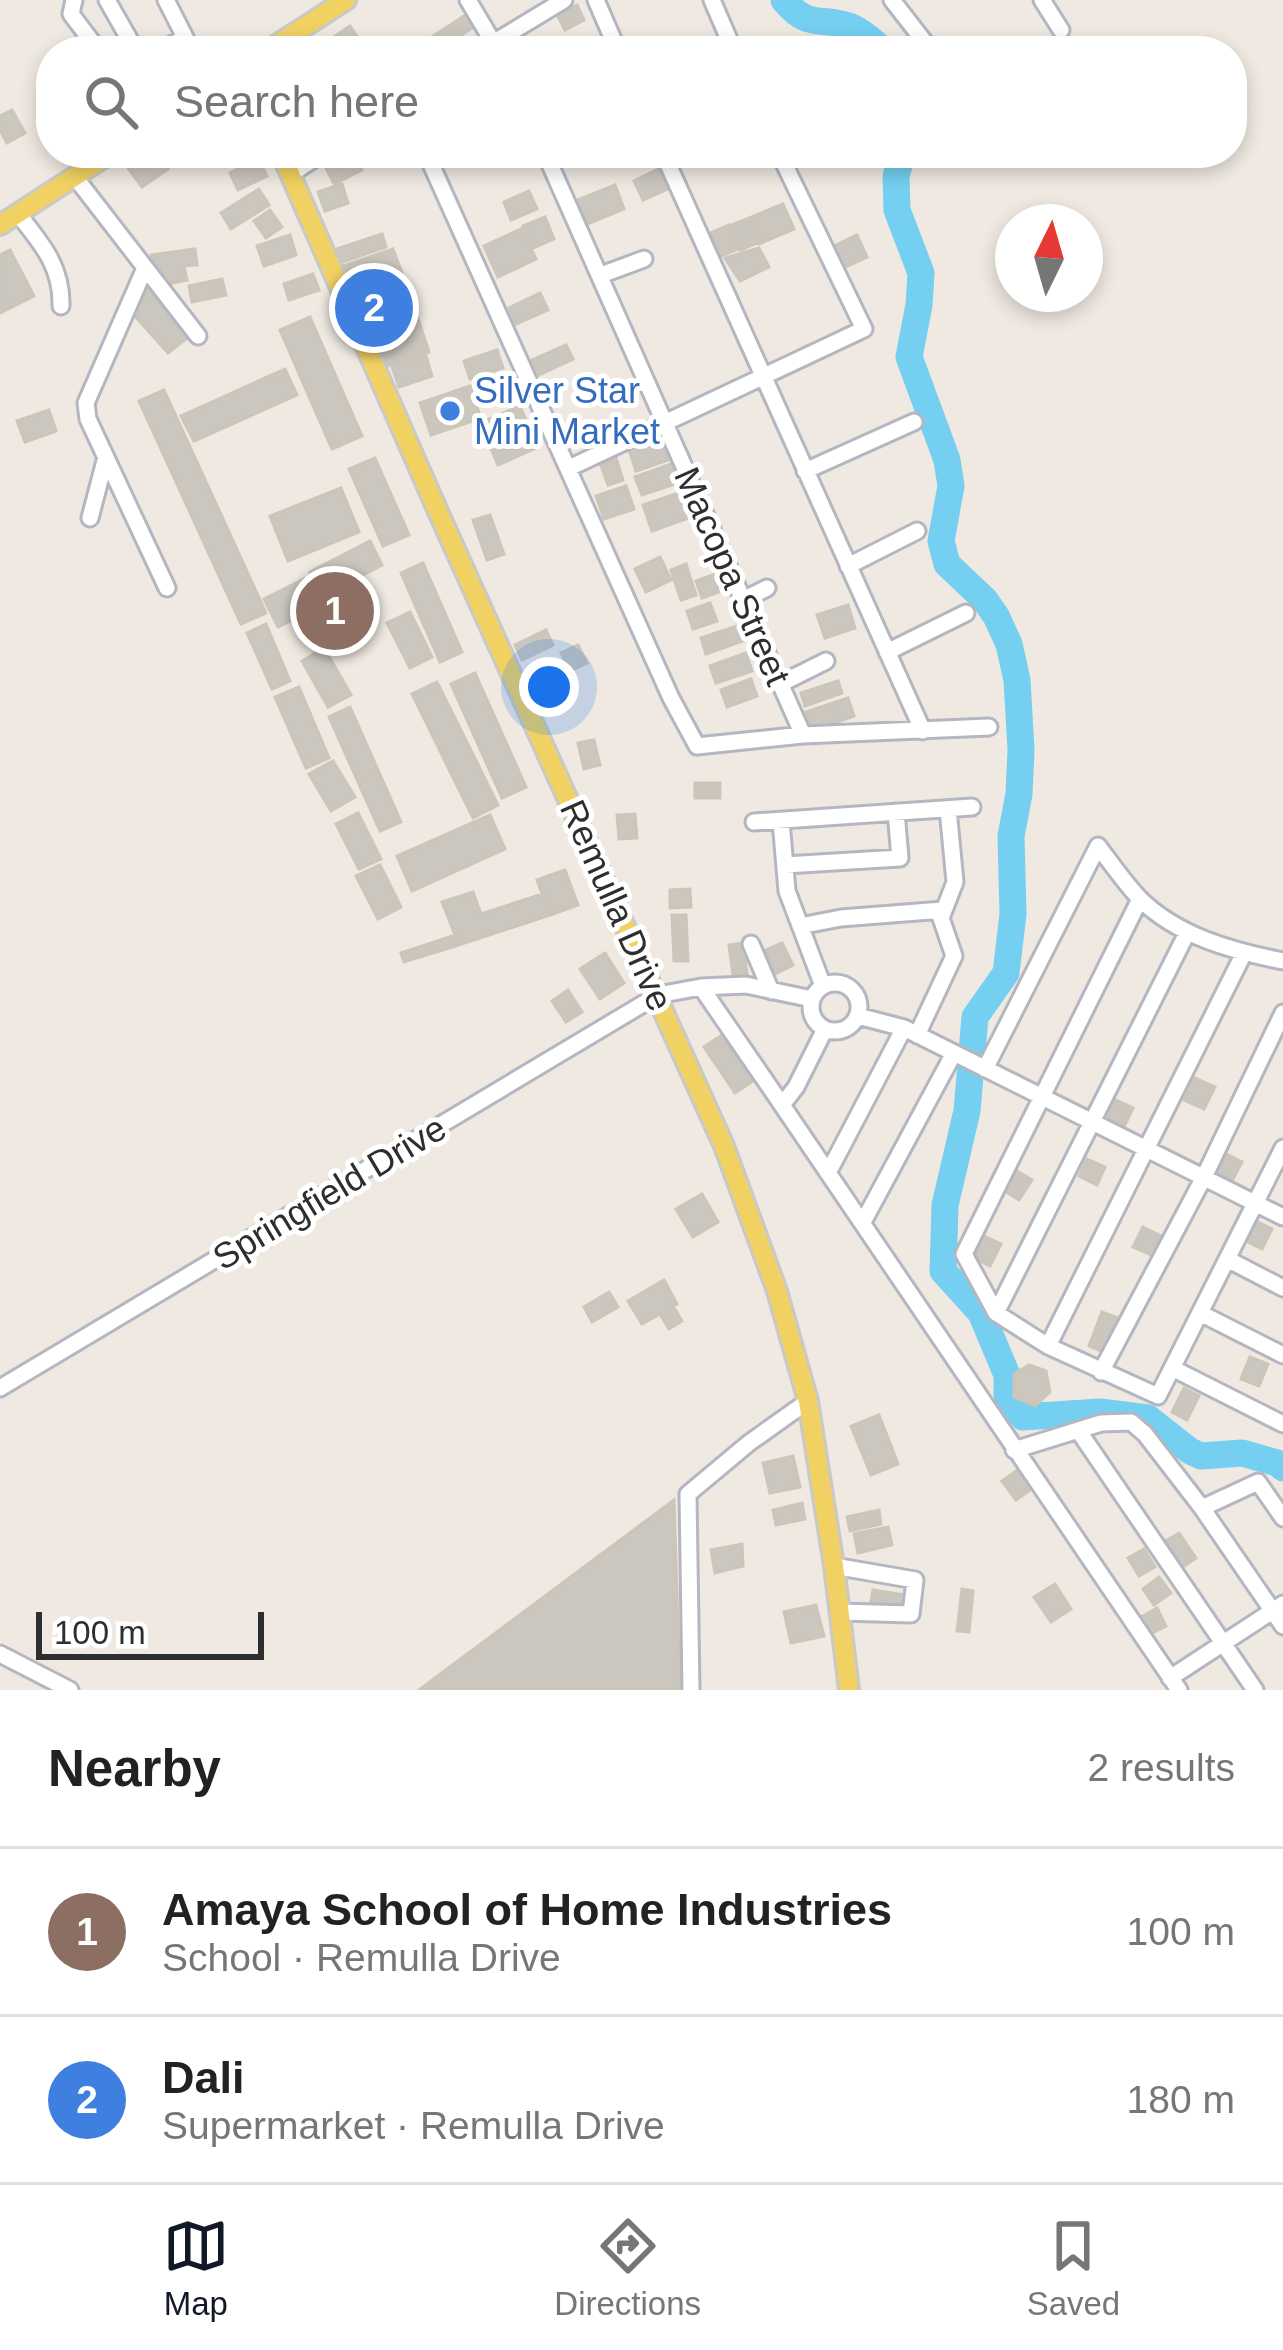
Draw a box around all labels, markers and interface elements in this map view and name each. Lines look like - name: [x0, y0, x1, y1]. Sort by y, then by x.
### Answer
- search box: [36, 36, 1247, 168]
- icon: search: [78, 69, 144, 135]
- text: Search here: [174, 76, 419, 127]
- north arrow: [995, 204, 1103, 312]
- pin: 2: [335, 263, 413, 353]
- place label: Silver Star Mini Market: [474, 370, 660, 452]
- marker: Silver Star Mini Market: [437, 398, 463, 424]
- street label: Macopa Street: [666, 461, 799, 691]
- pin: 1: [296, 566, 374, 656]
- your location: [519, 657, 579, 717]
- street label: Remulla Drive: [552, 794, 681, 1017]
- street label: Springfield Drive: [205, 1107, 453, 1278]
- scale bar: [36, 1606, 264, 1659]
- text: 100 m: [54, 1614, 146, 1651]
- text: Nearby: [48, 1740, 221, 1797]
- text: 2 results: [1088, 1746, 1235, 1789]
- text: Amaya School of Home Industries: [162, 1884, 892, 1935]
- text: 1: [76, 1910, 98, 1953]
- text: 100 m: [1127, 1910, 1235, 1953]
- text: School · Remulla Drive: [162, 1936, 561, 1979]
- text: Dali: [162, 2052, 245, 2103]
- text: 2: [76, 2078, 98, 2121]
- text: 180 m: [1127, 2078, 1235, 2121]
- text: Supermarket · Remulla Drive: [162, 2104, 665, 2147]
- tab: Map: [163, 2213, 229, 2323]
- tab: Directions: [554, 2213, 701, 2323]
- tab: Saved: [1027, 2213, 1120, 2323]

